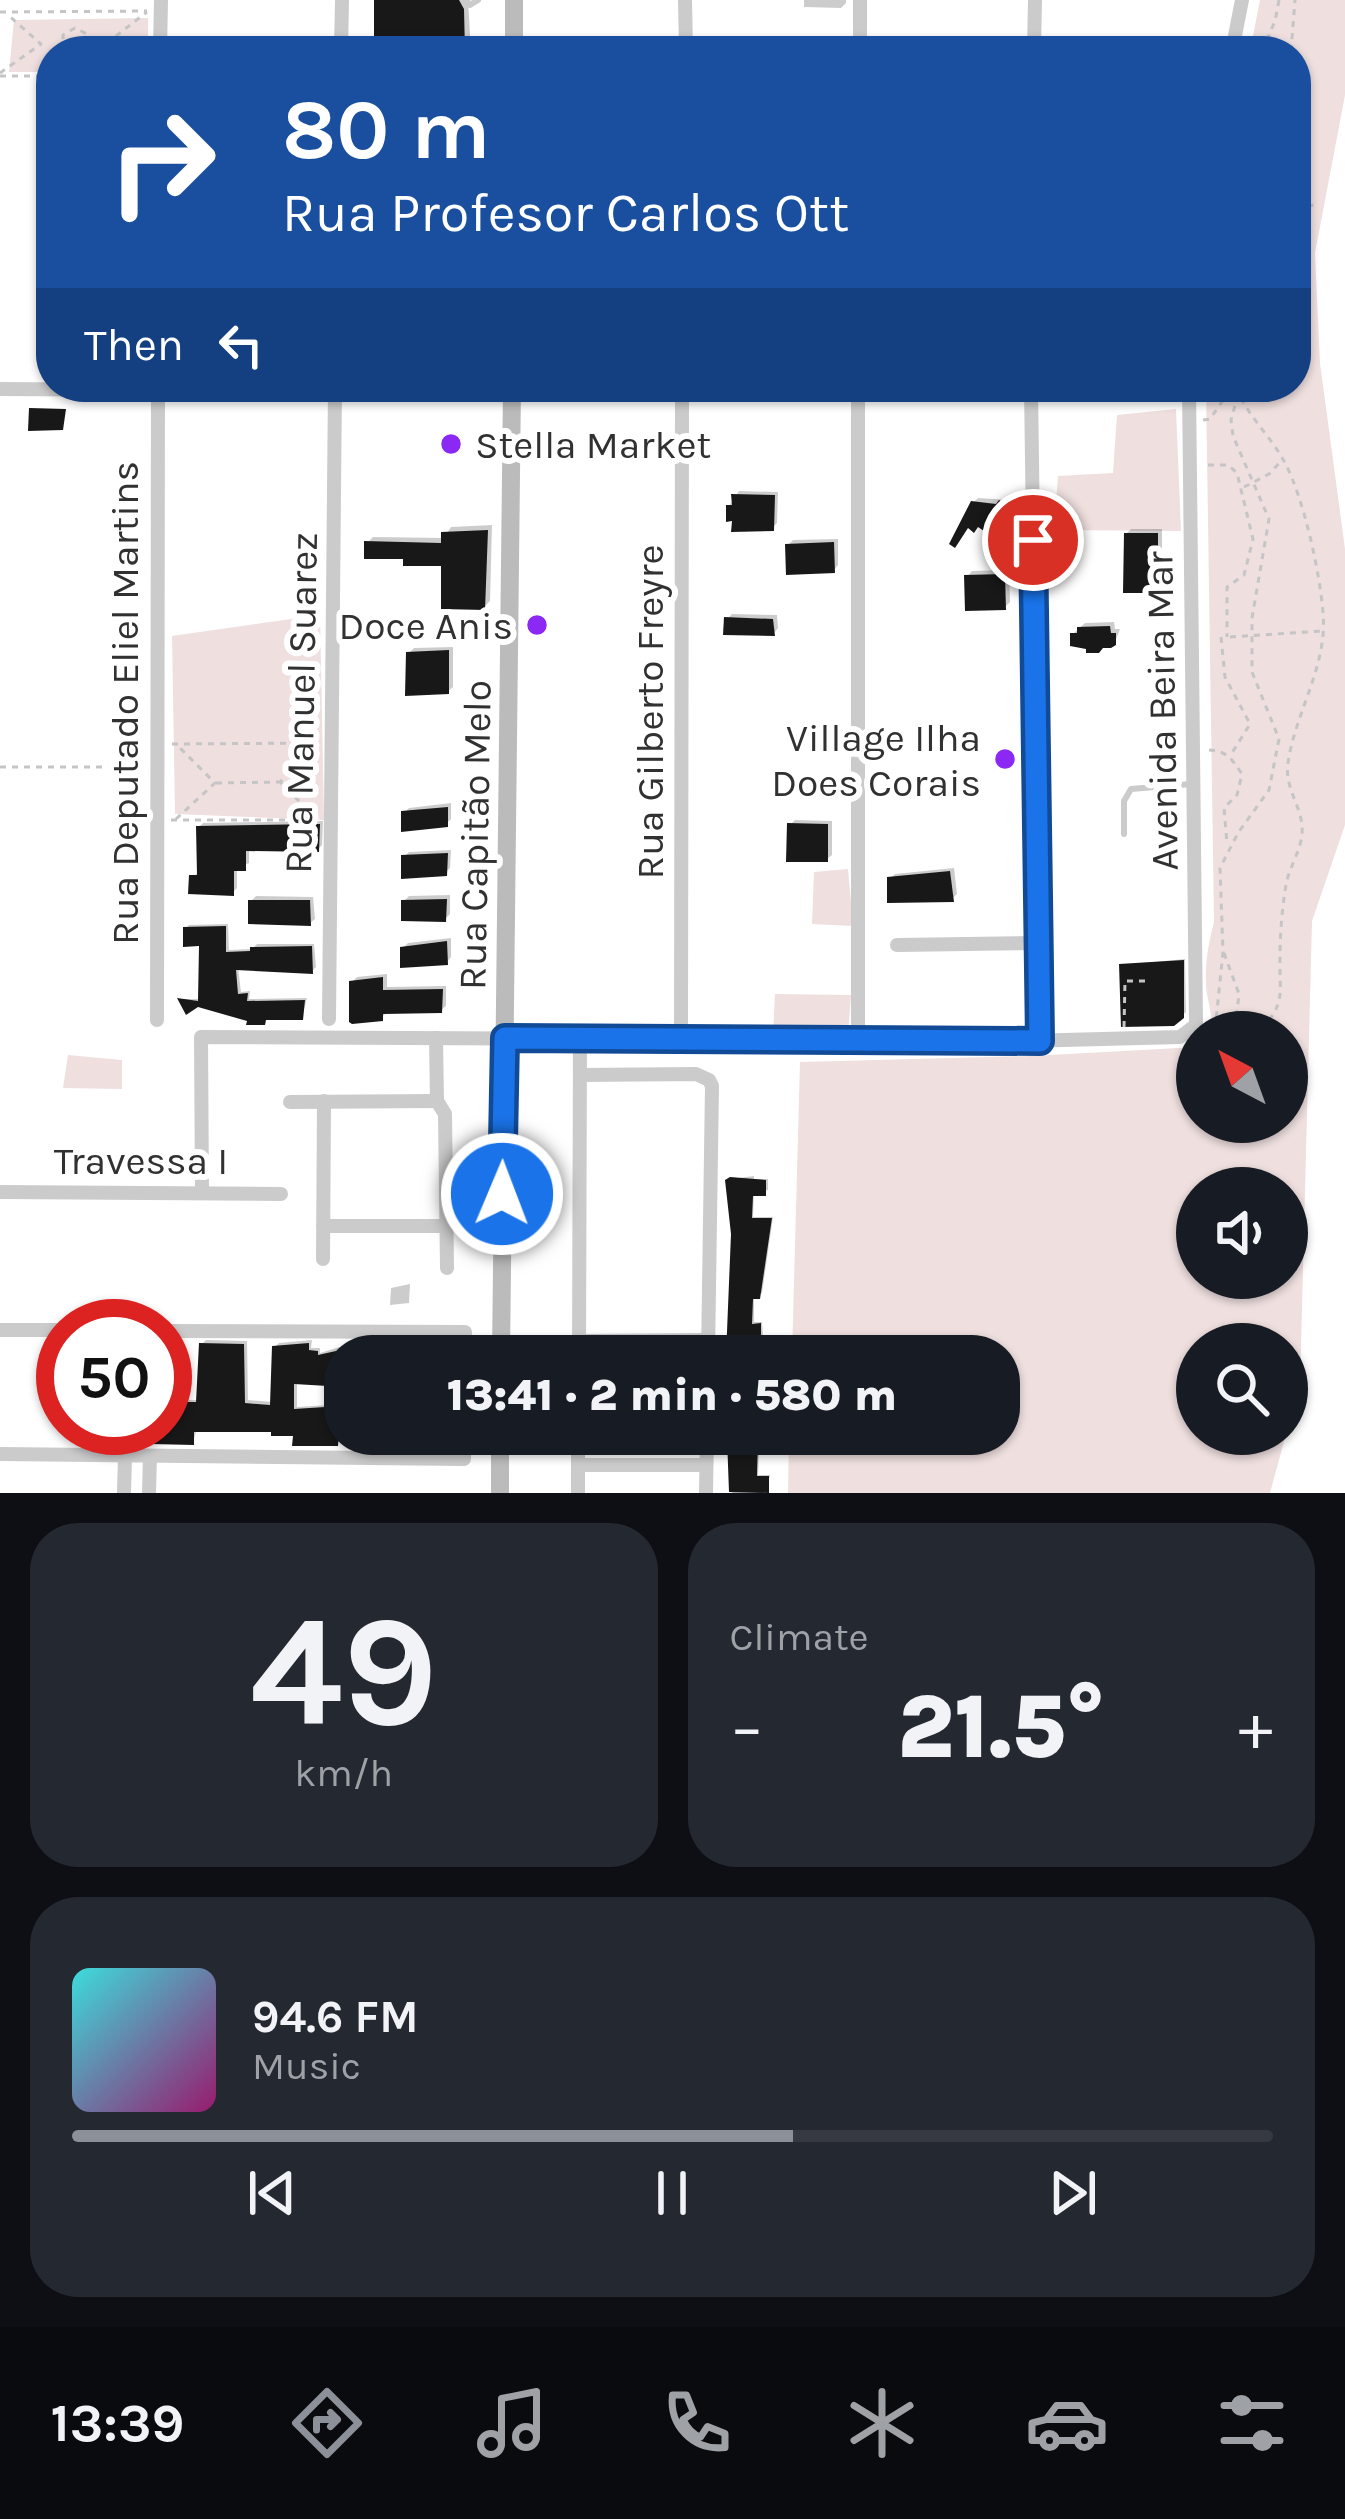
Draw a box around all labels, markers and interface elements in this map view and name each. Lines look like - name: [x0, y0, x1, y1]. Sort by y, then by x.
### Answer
- text: 80 m: [282, 81, 490, 179]
- icon: right: [84, 84, 240, 240]
- text: Rua Profesor Carlos Ott: [282, 181, 849, 245]
- icon: left: [208, 312, 274, 378]
- text: Then: [84, 319, 184, 371]
- place label: Stella Market: [475, 422, 711, 468]
- marker: Stella Market: [438, 431, 464, 457]
- street label: Rua Deputado Eliel Martins: [102, 461, 148, 945]
- pin: [982, 489, 1084, 591]
- icon: arrive: [1000, 507, 1066, 573]
- street label: Rua Manuel Suarez: [275, 532, 327, 874]
- street label: Rua Gilberto Freyre: [627, 544, 673, 880]
- street label: Avenida Beira Mar: [1136, 550, 1188, 871]
- place label: Doce Anis: [338, 603, 513, 649]
- marker: Doce Anis: [524, 612, 550, 638]
- street label: Rua Capitão Melo: [449, 680, 501, 990]
- place label: Village Ilha Does Corais: [771, 715, 981, 806]
- marker: Village Ilha Does Corais: [992, 746, 1018, 772]
- north arrow: [1176, 1011, 1308, 1143]
- map controls: [1176, 1011, 1308, 1455]
- position arrow: [439, 1131, 565, 1257]
- street label: Travessa I: [54, 1138, 228, 1184]
- button: sound: [1176, 1167, 1308, 1299]
- speed limit sign: 50: [36, 1299, 192, 1455]
- button: search: [1176, 1323, 1308, 1455]
- text: 13:41 · 2 min · 580 m: [447, 1369, 897, 1421]
- text: 49: [250, 1581, 438, 1763]
- text: Climate: [730, 1614, 869, 1660]
- text: 21.5°: [897, 1674, 1105, 1780]
- text: −: [730, 1688, 764, 1766]
- text: +: [1238, 1688, 1273, 1766]
- text: km/h: [294, 1750, 393, 1796]
- text: 94.6 FM: [252, 1991, 419, 2043]
- text: Music: [252, 2043, 361, 2089]
- icon: previous: [239, 2160, 305, 2226]
- icon: pause: [639, 2160, 705, 2226]
- icon: next: [1040, 2160, 1106, 2226]
- icon: directions: [285, 2381, 369, 2465]
- icon: music: [470, 2381, 554, 2465]
- icon: phone: [655, 2381, 739, 2465]
- icon: climate: [840, 2381, 924, 2465]
- icon: car: [1025, 2381, 1109, 2465]
- icon: filters: [1210, 2381, 1294, 2465]
- text: 13:39: [51, 2391, 184, 2455]

